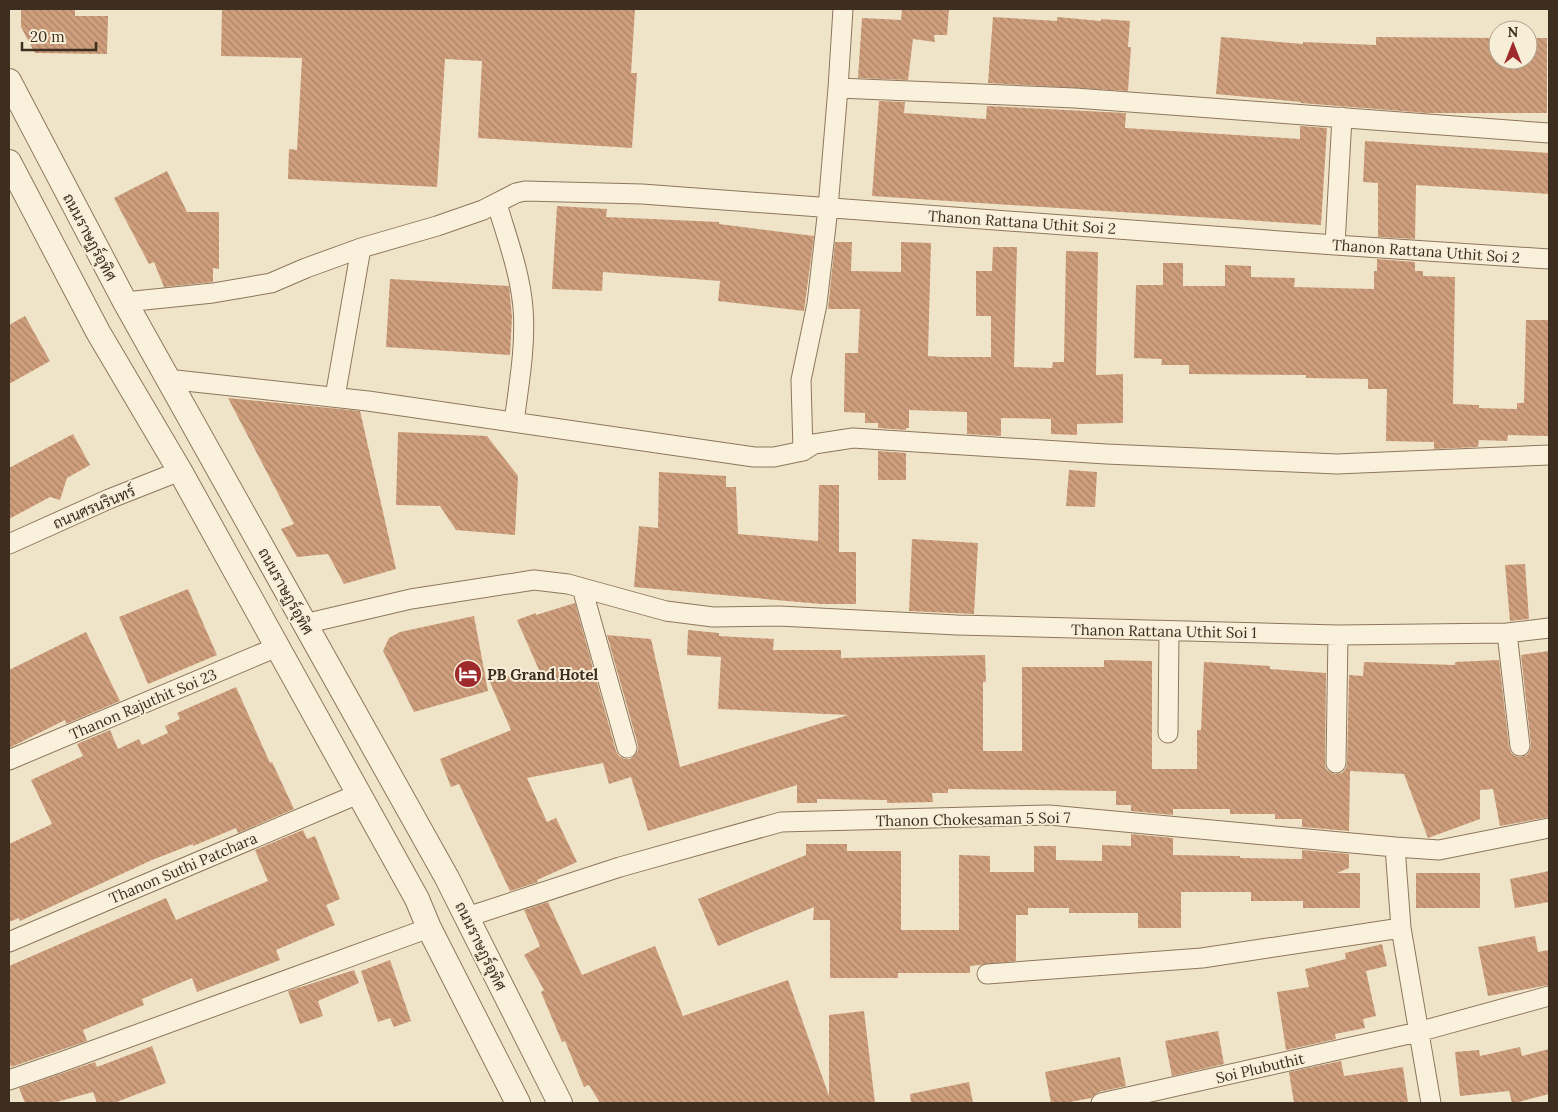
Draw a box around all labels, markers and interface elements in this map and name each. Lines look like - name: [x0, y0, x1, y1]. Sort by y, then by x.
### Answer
- scale bar: [22, 20, 96, 52]
- north arrow: [1488, 20, 1538, 70]
- text: N: [1508, 23, 1519, 41]
- text: 20 m: [30, 27, 65, 46]
- street label: ถนนราษฏร์อุทิศ: [57, 190, 121, 285]
- street label: Thanon Rattana Uthit Soi 2: [927, 206, 1117, 238]
- street label: Thanon Rattana Uthit Soi 2: [1331, 235, 1521, 267]
- street label: ถนนศรนรินทร์: [50, 481, 138, 533]
- street label: ถนนราษฏร์อุทิศ: [253, 544, 318, 639]
- street label: Thanon Rattana Uthit Soi 1: [1071, 620, 1257, 642]
- hotel icon: PB Grand Hotel: [453, 659, 483, 689]
- street label: Thanon Rajuthit Soi 23: [67, 664, 219, 744]
- place label: PB Grand Hotel: [487, 665, 598, 684]
- street label: Thanon Chokesaman 5 Soi 7: [875, 808, 1071, 830]
- street label: Thanon Suthi Patchara: [106, 828, 260, 908]
- street label: ถนนราษฏร์อุทิศ: [449, 898, 511, 994]
- street label: Soi Plubuthit: [1214, 1049, 1306, 1087]

